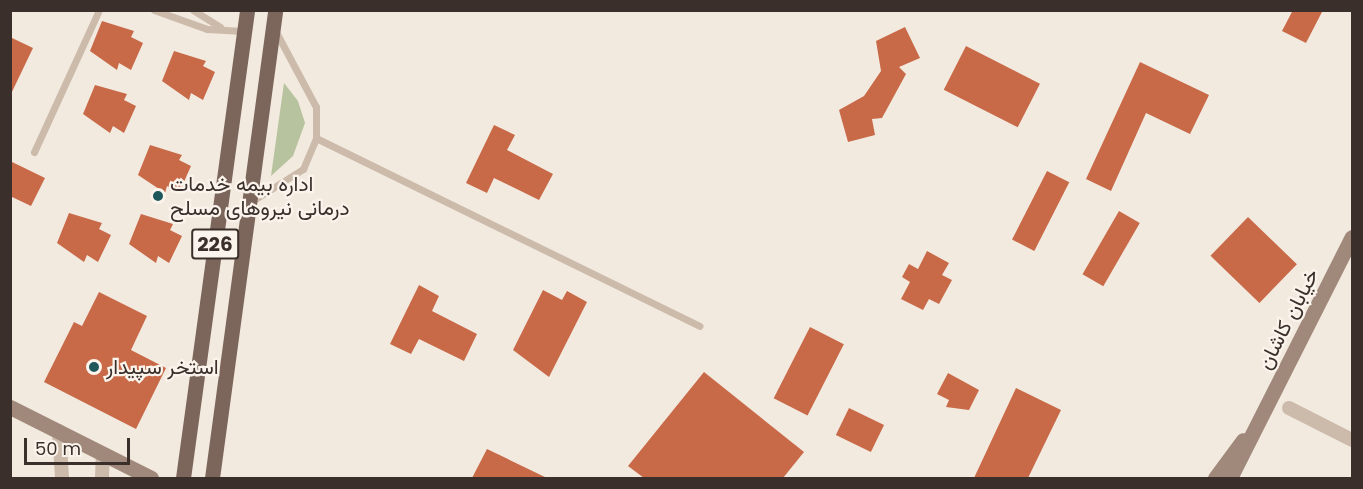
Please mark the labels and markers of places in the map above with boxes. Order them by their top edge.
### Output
place label: اداره بیمه خدمات درمانی نیروهای مسلح [170,171,350,221]
marker: اداره بیمه خدمات درمانی نیروهای مسلح [151,189,165,203]
place label: استخر سپیدار [106,354,219,380]
marker: استخر سپیدار [87,360,101,374]

